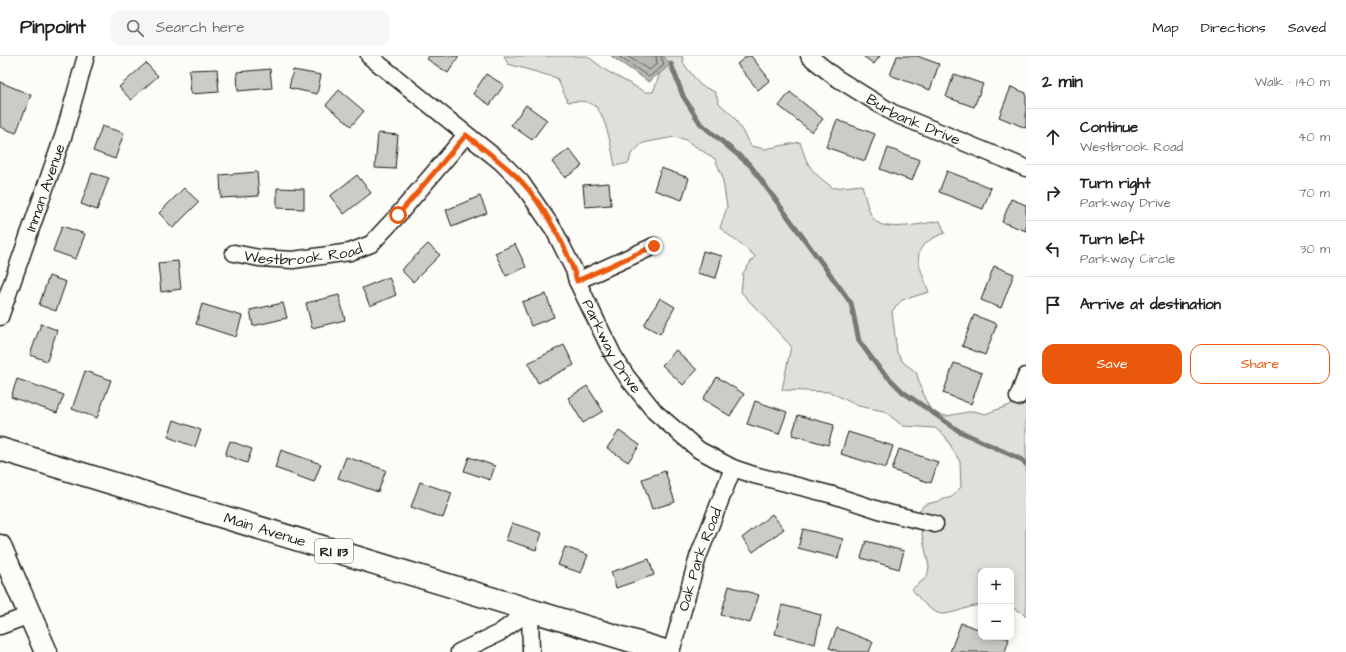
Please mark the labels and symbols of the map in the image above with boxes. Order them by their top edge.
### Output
street label: Burbank Drive [862,89,963,151]
street label: Inman Avenue [21,141,71,234]
route start [389,206,407,224]
route end [645,237,663,255]
street label: Westbrook Road [242,238,366,271]
street label: Parkway Drive [577,296,646,398]
street label: Oak Park Road [673,504,727,614]
street label: Main Avenue [221,508,308,552]
road number: RI 113 [315,539,353,563]

